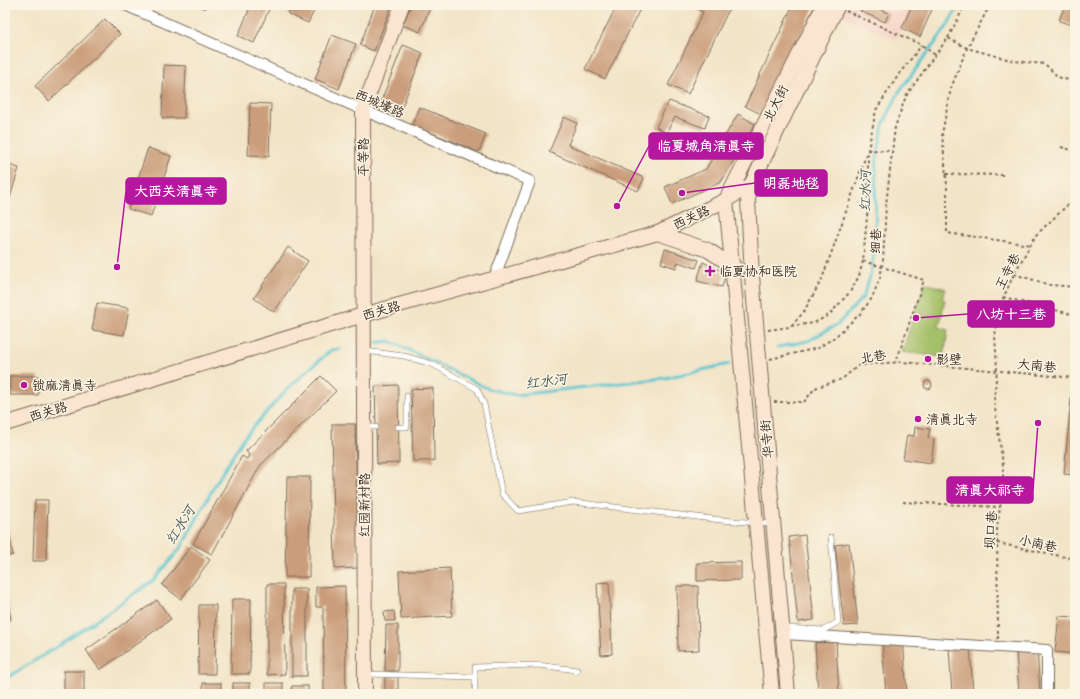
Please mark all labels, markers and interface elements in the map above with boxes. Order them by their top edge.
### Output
street label: 北大街 [758,82,791,124]
street label: 西城壕路 [353,85,407,121]
callout: 临夏城角清真寺 [649,133,763,159]
text: 临夏城角清真寺 [657,136,755,155]
street label: 平等路 [354,137,371,177]
water label: 红水河 [855,168,874,212]
callout: 明磊地毯 [755,170,827,196]
text: 明磊地毯 [763,173,819,192]
callout: 大西关清真寺 [126,178,226,204]
text: 大西关清真寺 [134,181,218,200]
street label: 西关路 [670,201,712,232]
street label: 细巷 [866,228,883,254]
street label: 王寺巷 [990,250,1023,292]
place label: 临夏协和医院 [719,262,797,279]
marker: 临夏协和医院 [704,265,716,277]
street label: 西关路 [360,296,402,323]
callout: 八坊十三巷 [968,301,1054,327]
text: 八坊十三巷 [976,304,1047,323]
street label: 北巷 [859,345,887,366]
place label: 影壁 [936,350,962,367]
marker: 影壁 [923,354,933,364]
street label: 大南巷 [1017,354,1057,375]
water label: 红水河 [524,368,570,392]
place label: 锁麻清真寺 [32,376,97,393]
marker: 锁麻清真寺 [19,380,29,390]
street label: 西关路 [27,397,69,424]
place label: 清真北寺 [926,410,978,427]
marker: 清真北寺 [913,414,923,424]
street label: 华寺街 [755,419,776,459]
street label: 红园新村路 [355,472,372,538]
callout: 清真大祁寺 [947,477,1033,503]
text: 清真大祁寺 [955,480,1025,499]
water label: 红水河 [160,500,200,548]
street label: 坝口巷 [980,510,999,550]
street label: 小南巷 [1017,530,1059,555]

